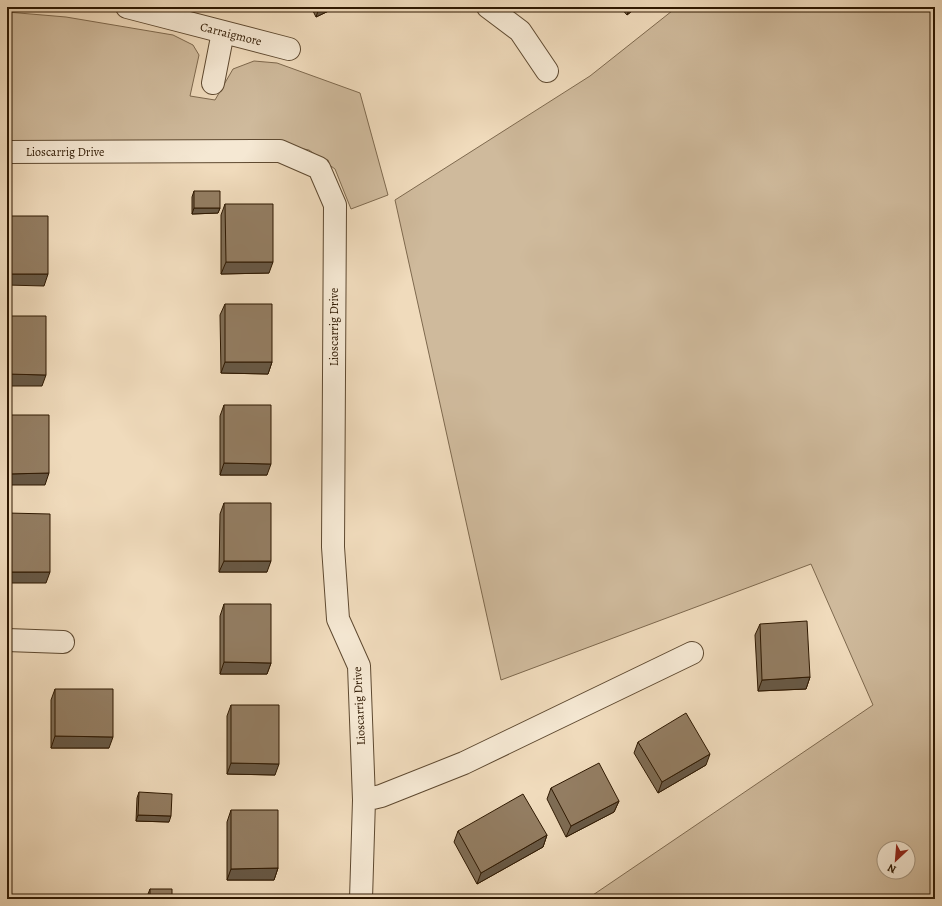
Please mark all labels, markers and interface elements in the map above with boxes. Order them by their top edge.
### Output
street label: Carraigmore [199,19,263,49]
street label: Lioscarrig Drive [26,144,104,160]
street label: Lioscarrig Drive [326,288,342,366]
street label: Lioscarrig Drive [349,666,369,746]
north arrow [876,840,916,880]
text: N [885,860,899,877]

